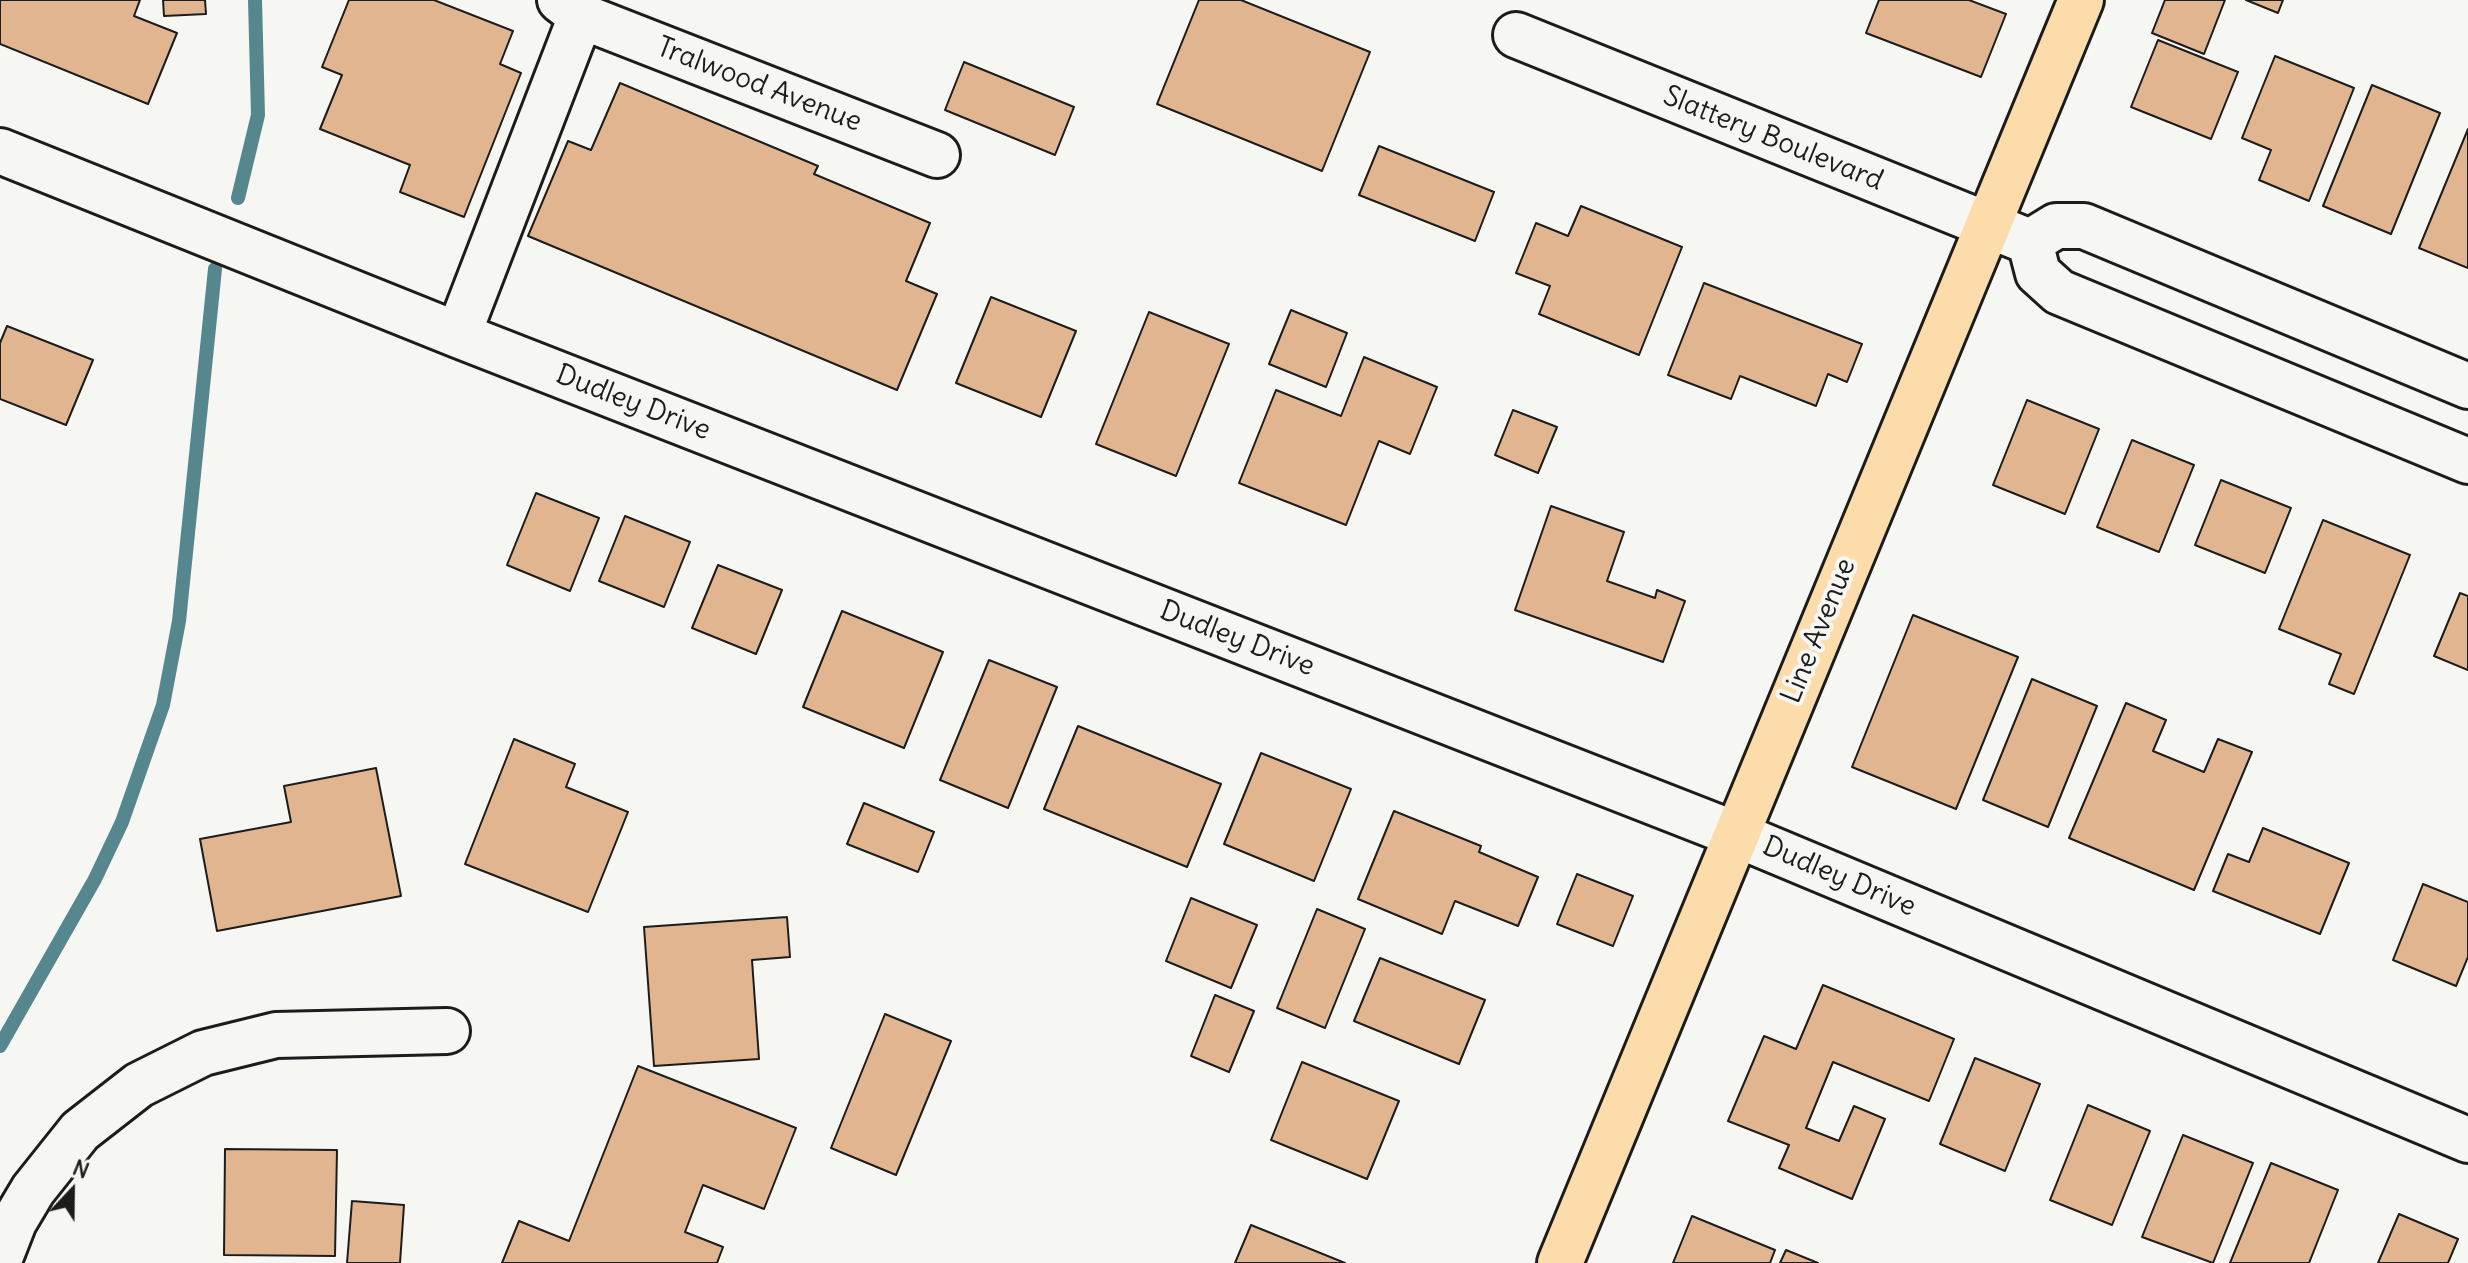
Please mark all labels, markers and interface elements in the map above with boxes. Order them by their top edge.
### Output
street label: Tralwood Avenue [652,31,866,139]
street label: Slattery Boulevard [1658,80,1888,198]
street label: Dudley Drive [551,358,715,448]
street label: Line Avenue [1775,554,1863,708]
street label: Dudley Drive [1155,594,1319,684]
street label: Dudley Drive [1758,830,1920,924]
north arrow [32,1151,112,1231]
text: N [69,1153,93,1185]

